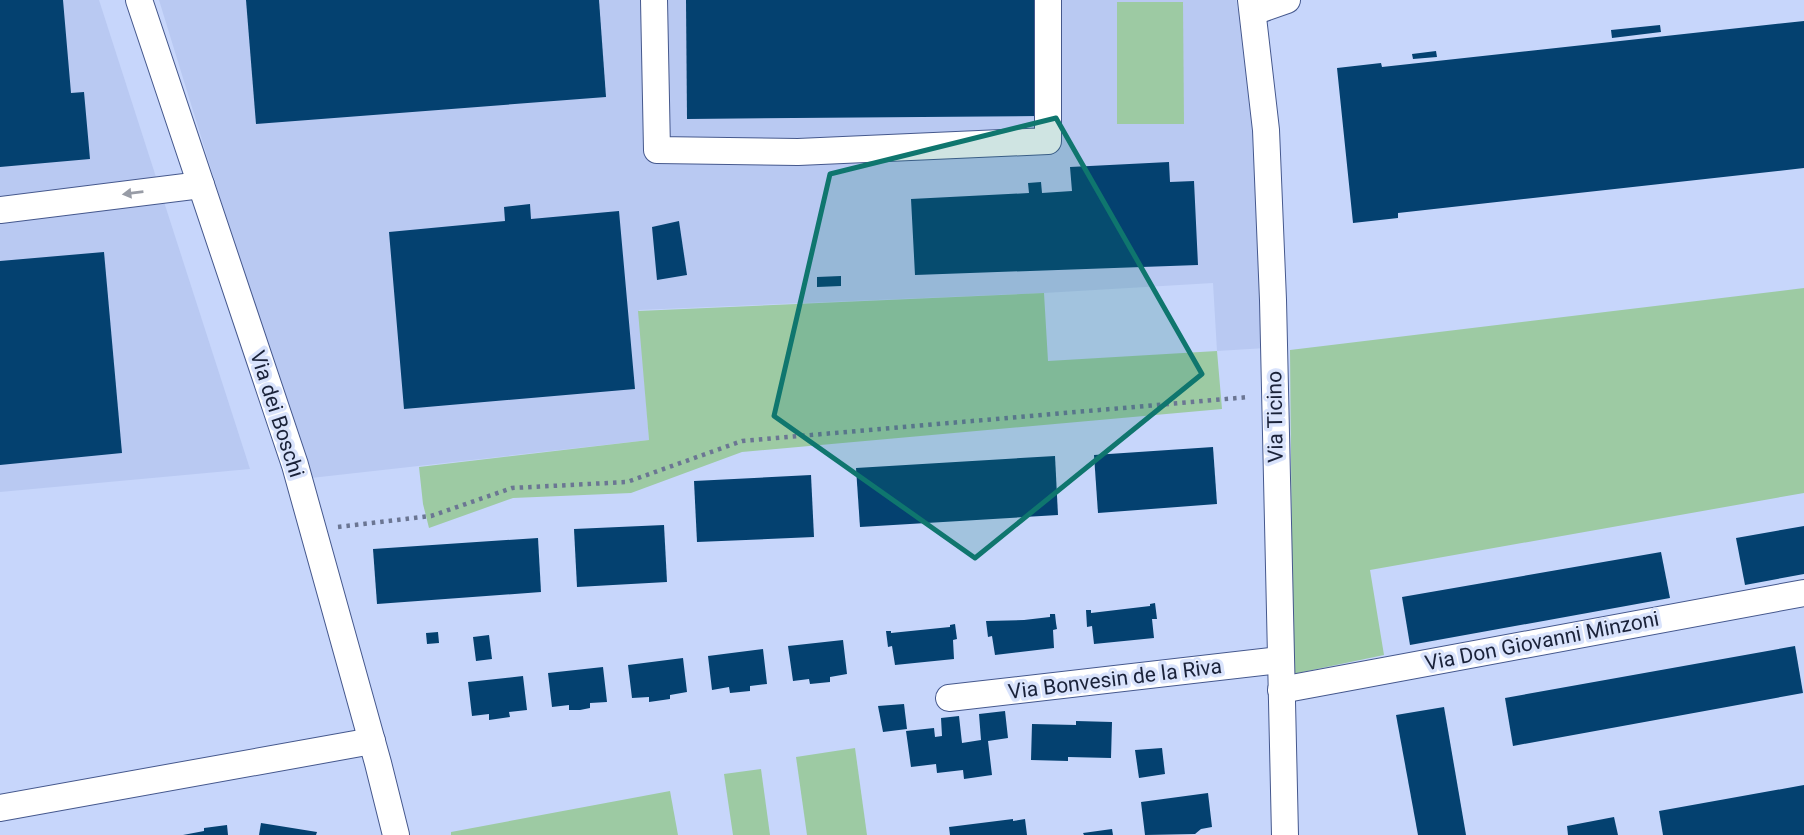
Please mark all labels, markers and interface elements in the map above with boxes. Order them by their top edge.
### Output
one-way arrow [122,188,144,199]
street label: Via dei Boschi [245,348,309,480]
street label: Via Ticino [1262,371,1288,463]
street label: Via Don Giovanni Minzoni [1423,607,1661,675]
street label: Via Bonvesin de la Riva [1007,654,1223,704]

